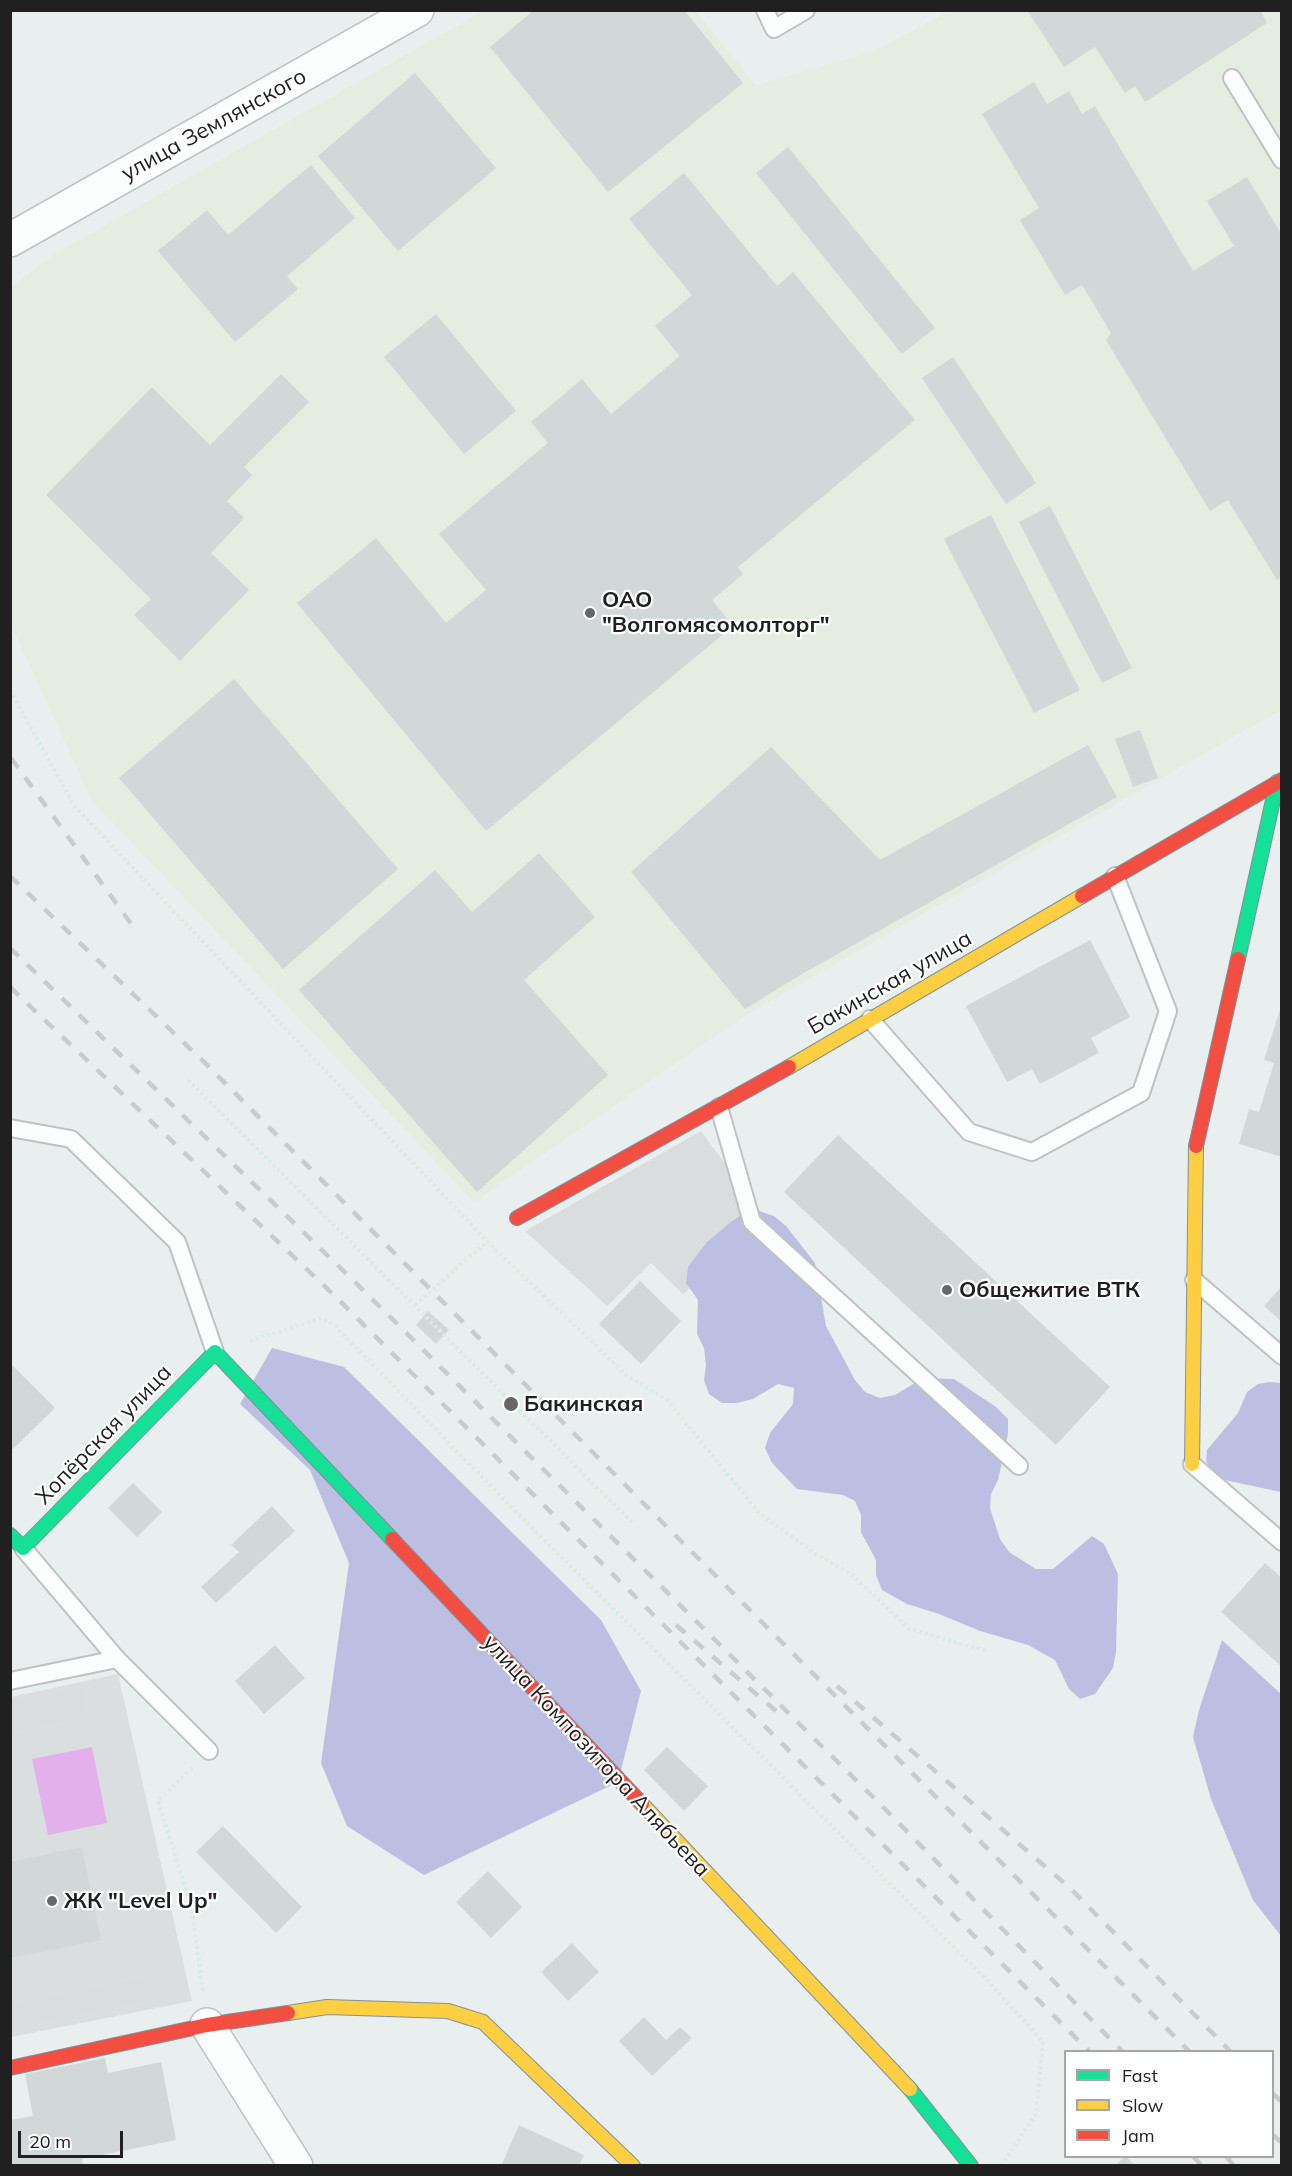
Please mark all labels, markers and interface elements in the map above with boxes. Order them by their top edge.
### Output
street label: улица Землянского [117,63,311,187]
place label: ОАО "Волгомясомолторг" [602,587,830,638]
marker: ОАО "Волгомясомолторг" [583,606,597,620]
street label: Бакинская улица [803,925,977,1041]
place label: Общежитие ВТК [959,1277,1140,1303]
marker: Общежитие ВТК [940,1283,954,1297]
street label: Хопёрская улица [31,1360,177,1510]
place label: Бакинская [524,1391,643,1417]
marker: Бакинская [502,1395,520,1413]
street label: улица Композитора Алябьева [477,1630,715,1882]
place label: ЖК "Level Up" [64,1888,217,1914]
marker: ЖК "Level Up" [45,1894,59,1908]
legend [1064,2050,1274,2158]
text: Fast [1122,2064,1158,2087]
text: Slow [1122,2094,1163,2117]
scale bar [21,2119,126,2157]
text: Jam [1122,2124,1155,2147]
text: 20 m [29,2130,71,2153]

